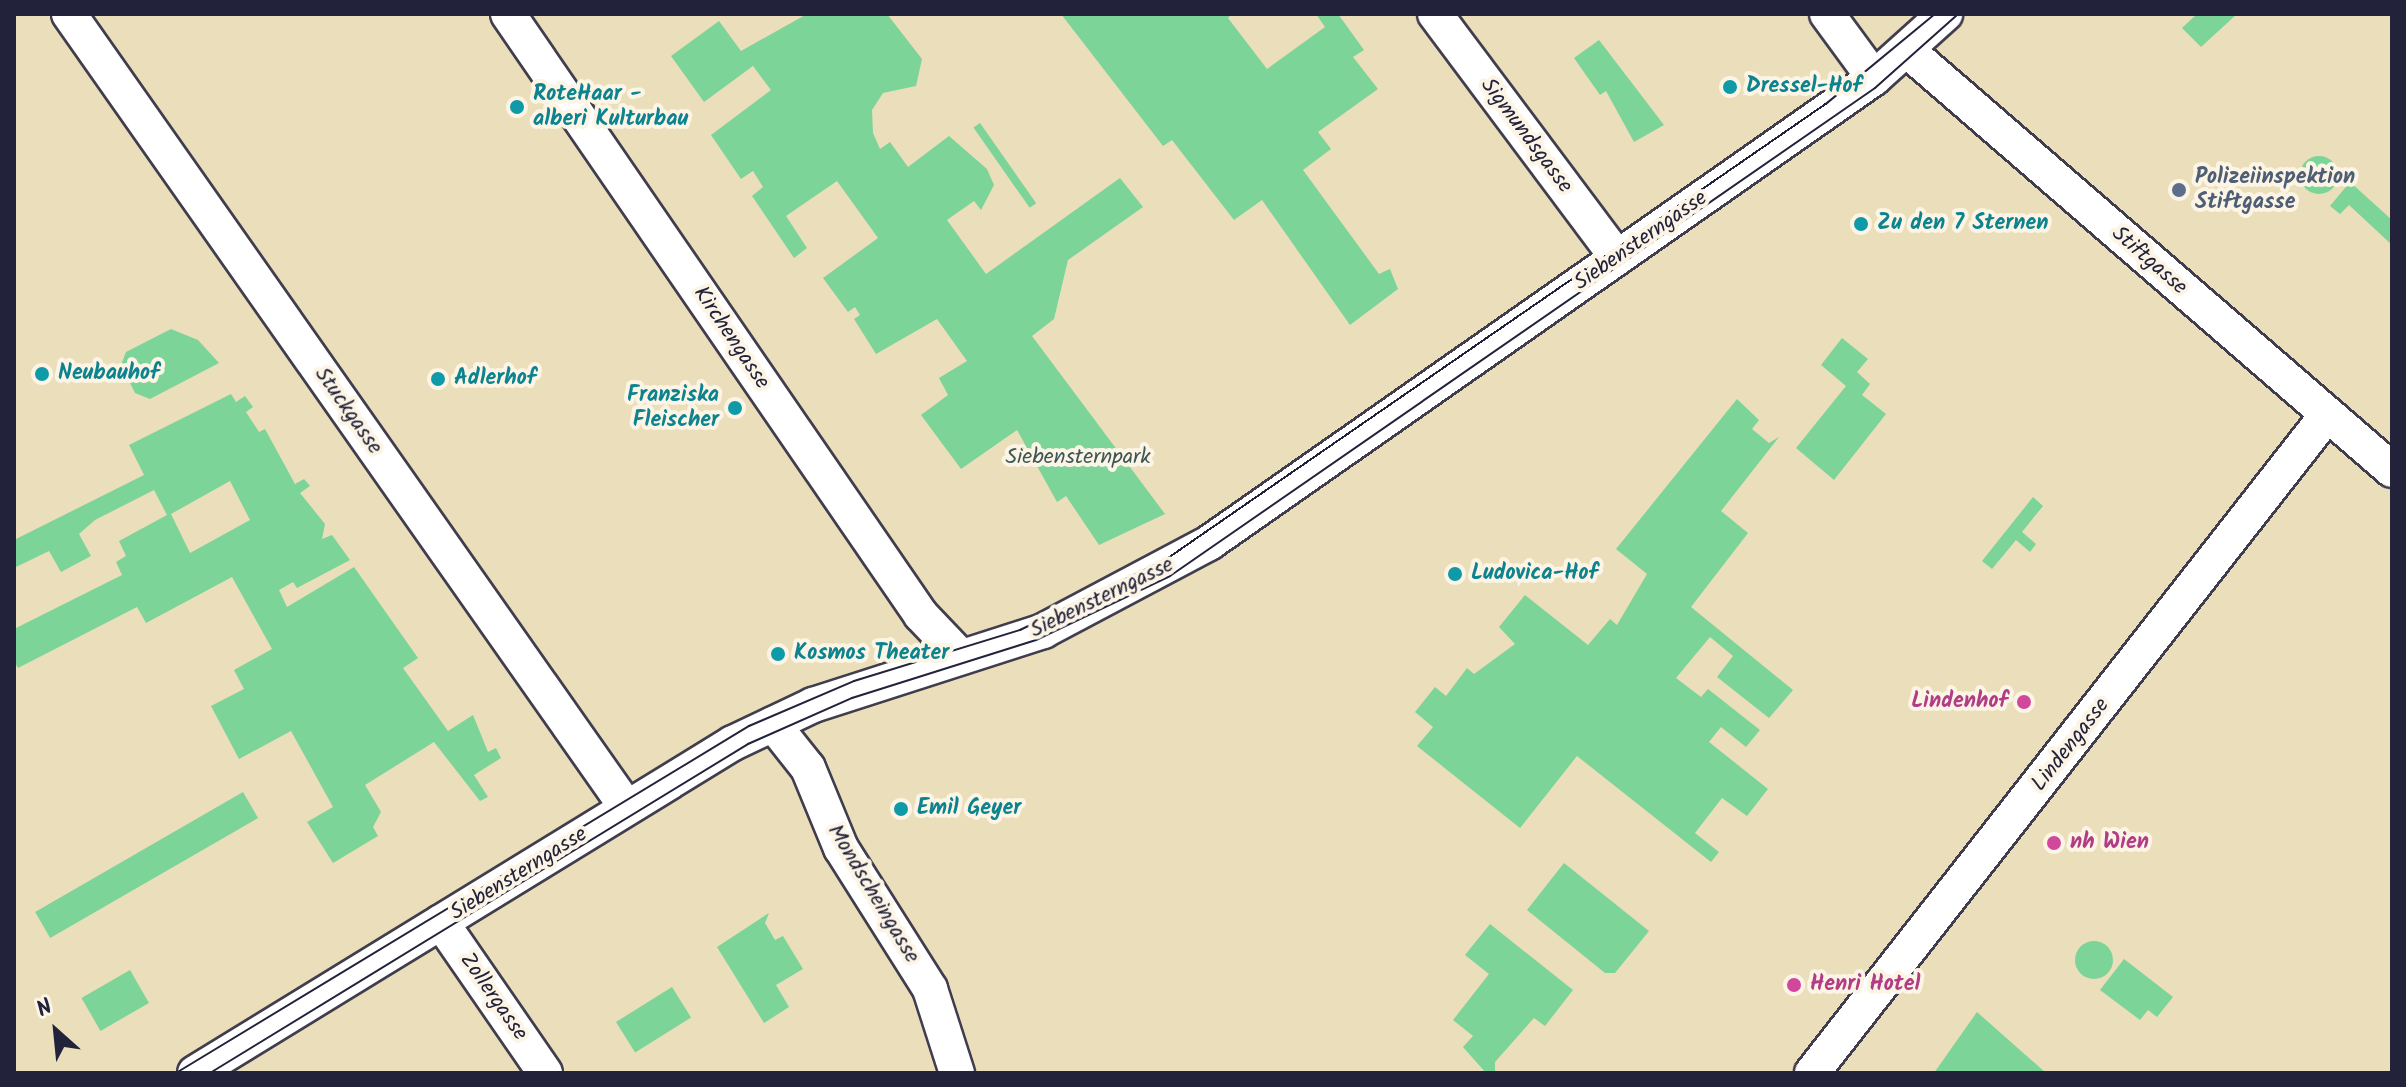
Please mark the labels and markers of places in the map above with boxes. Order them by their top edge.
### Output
place label: Dressel-Hof [1746,74,1862,100]
marker: Dressel-Hof [1721,78,1739,96]
place label: RoteHaar - alberi Kulturbau [533,81,688,132]
marker: RoteHaar - alberi Kulturbau [508,98,526,116]
place label: Polizeiinspektion Stiftgasse [2195,164,2355,216]
marker: Polizeiinspektion Stiftgasse [2170,181,2188,199]
place label: Zu den 7 Sternen [1877,211,2048,237]
marker: Zu den 7 Sternen [1852,215,1870,233]
place label: Neubauhof [58,361,160,387]
marker: Neubauhof [33,365,51,383]
place label: Adlerhof [454,366,536,392]
marker: Adlerhof [429,370,447,388]
place label: Franziska Fleischer [627,382,719,434]
marker: Franziska Fleischer [726,399,744,417]
place label: Ludovica-Hof [1471,561,1598,587]
marker: Ludovica-Hof [1446,565,1464,583]
place label: Kosmos Theater [794,641,949,667]
marker: Kosmos Theater [769,645,787,663]
place label: Lindenhof [1911,689,2008,715]
marker: Lindenhof [2015,693,2033,711]
place label: Emil Geyer [917,796,1021,822]
marker: Emil Geyer [892,800,910,818]
place label: nh Wien [2070,830,2149,856]
marker: nh Wien [2045,834,2063,852]
place label: Henri Hotel [1810,972,1920,998]
marker: Henri Hotel [1785,976,1803,994]

